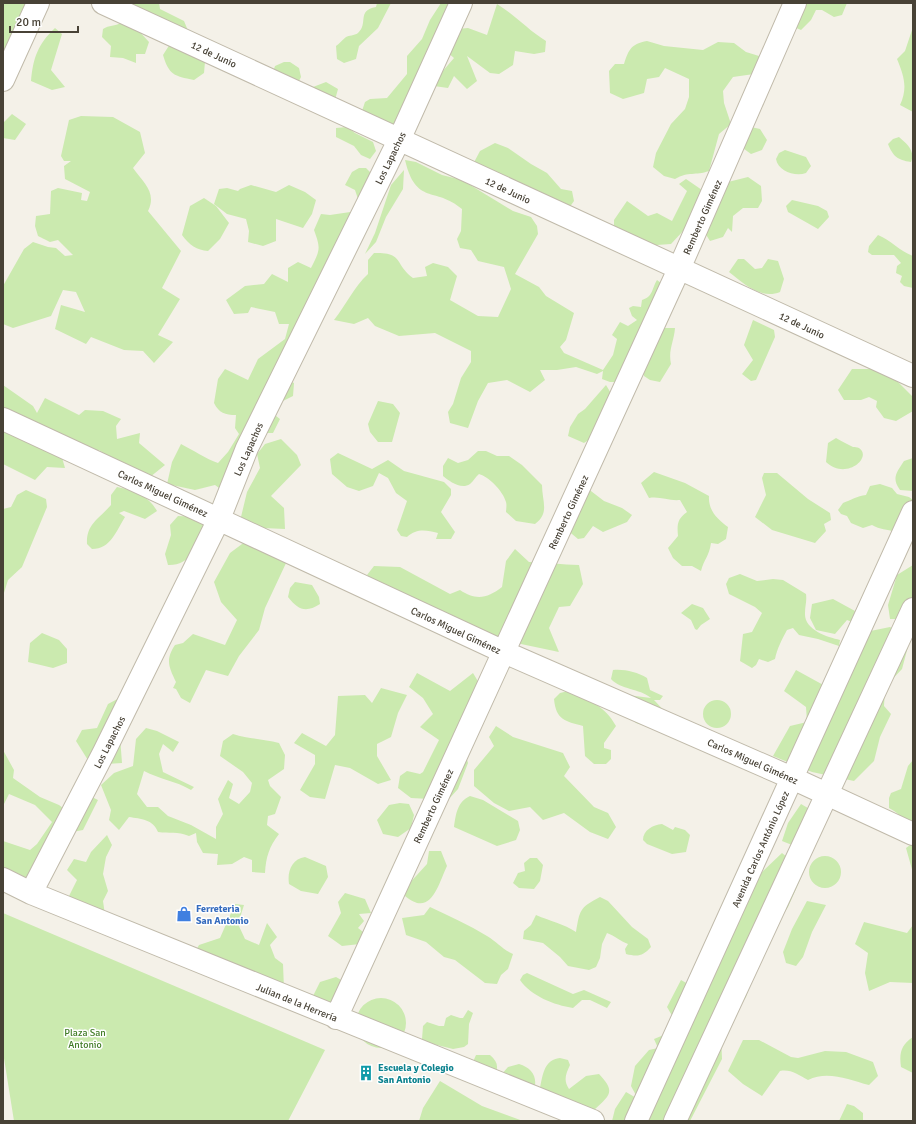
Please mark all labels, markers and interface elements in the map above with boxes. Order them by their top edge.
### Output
scale bar [10,8,78,34]
text: 20 m [16,15,41,30]
street label: 12 de Junio [189,39,238,71]
street label: Los Lapachos [373,130,409,187]
street label: 12 de Junio [483,175,532,207]
street label: Remberto Giménez [681,178,725,257]
street label: 12 de Junio [777,310,826,342]
street label: Los Lapachos [232,420,266,478]
street label: Carlos Miguel Giménez [116,468,210,520]
street label: Remberto Giménez [546,473,592,552]
street label: Carlos Miguel Giménez [409,605,503,657]
street label: Los Lapachos [92,714,128,771]
street label: Carlos Miguel Giménez [705,736,800,788]
street label: Remberto Giménez [411,767,457,846]
street label: Avenida Carlos António López [730,789,792,909]
place label: Ferreteria San Antonio [196,903,249,927]
shop icon: Ferreteria San Antonio [175,905,193,923]
street label: Julian de la Herrería [254,981,339,1025]
park label: Plaza San Antonio [64,1027,106,1051]
place label: Escuela y Colegio San Antonio [378,1062,454,1086]
building icon: Escuela y Colegio San Antonio [357,1064,375,1082]

